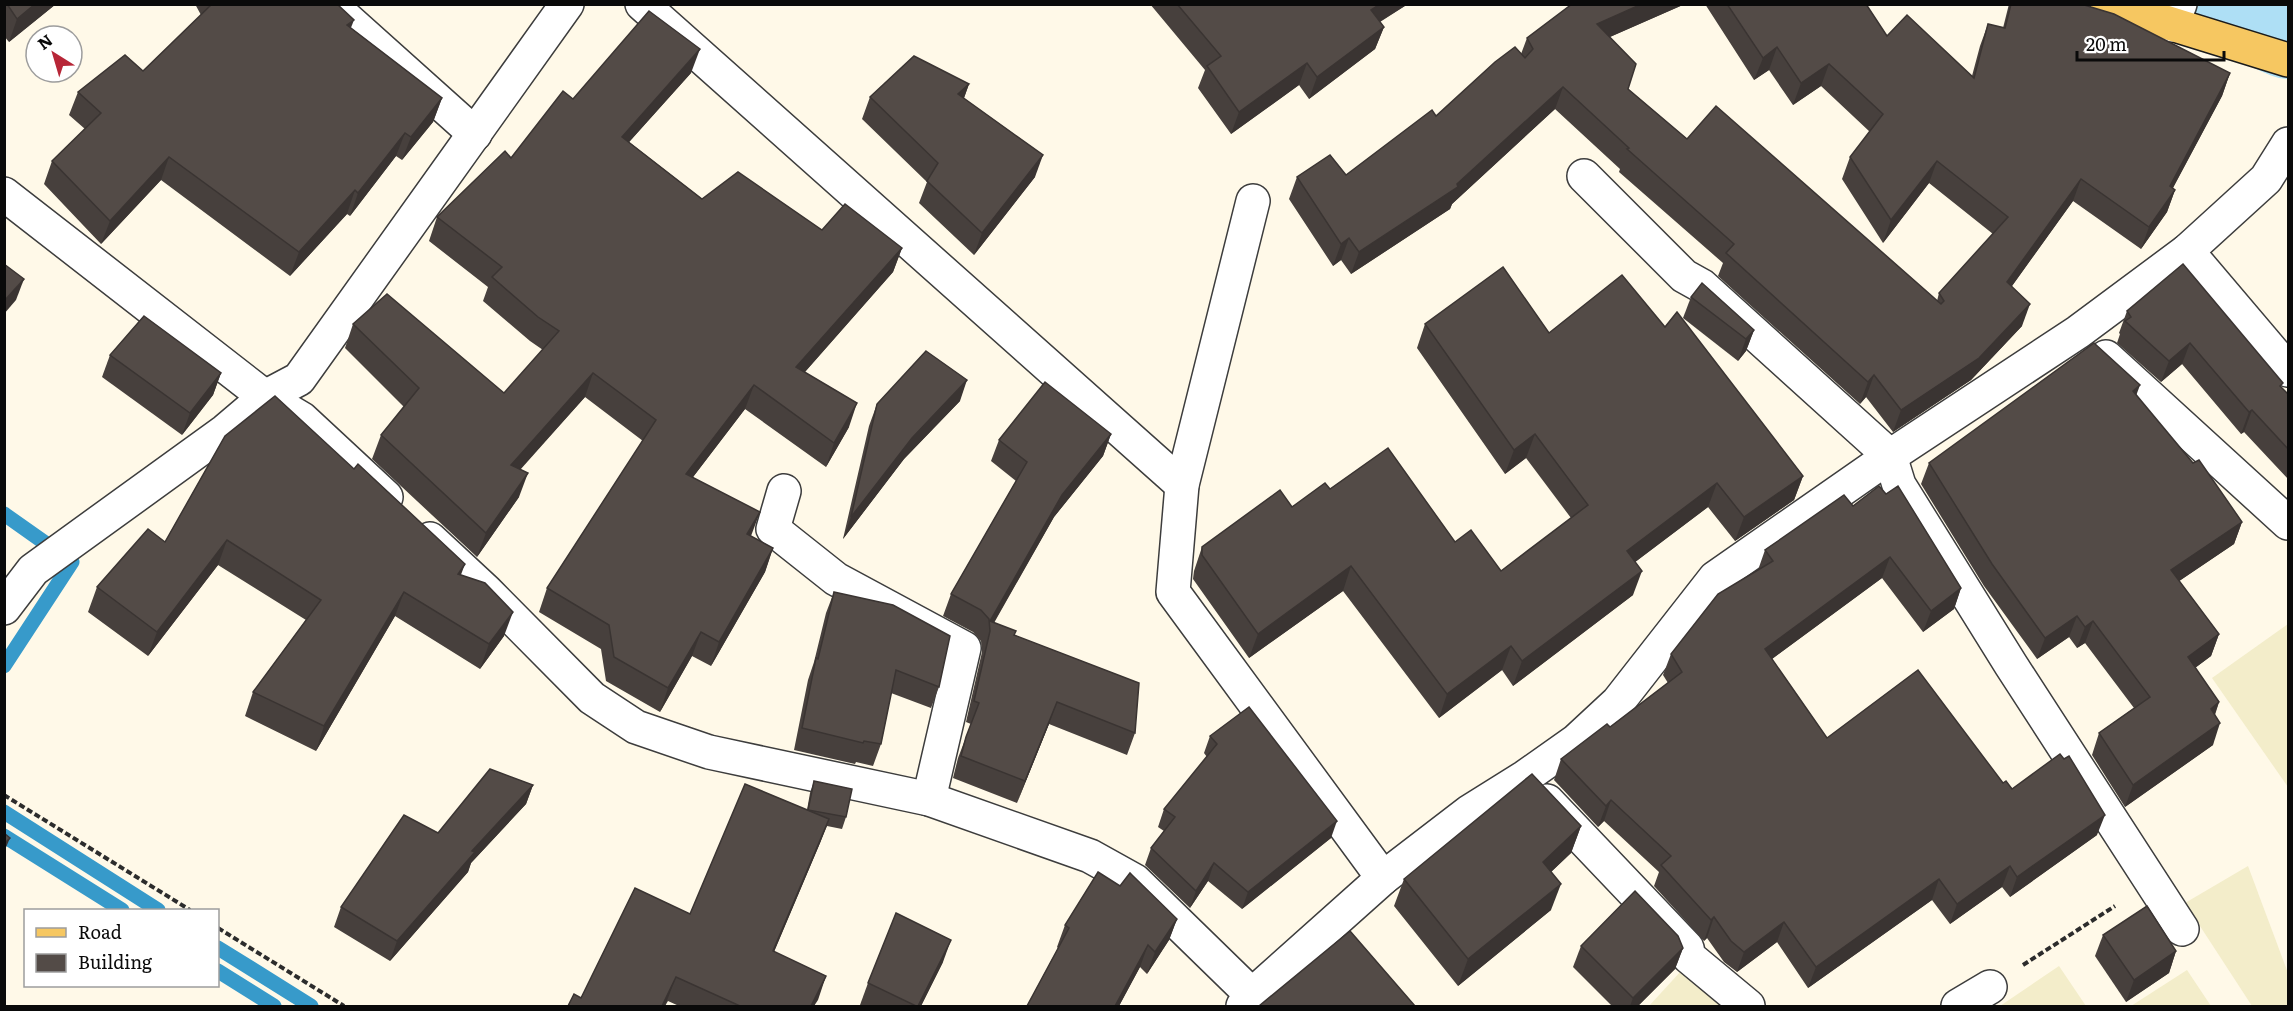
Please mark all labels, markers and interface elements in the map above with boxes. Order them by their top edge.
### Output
north arrow [24,24,84,84]
scale bar [2077,24,2224,62]
text: N [32,28,57,55]
text: 20 m [2086,30,2127,57]
legend [24,909,219,987]
text: Road [78,918,122,945]
text: Building [78,948,153,975]

